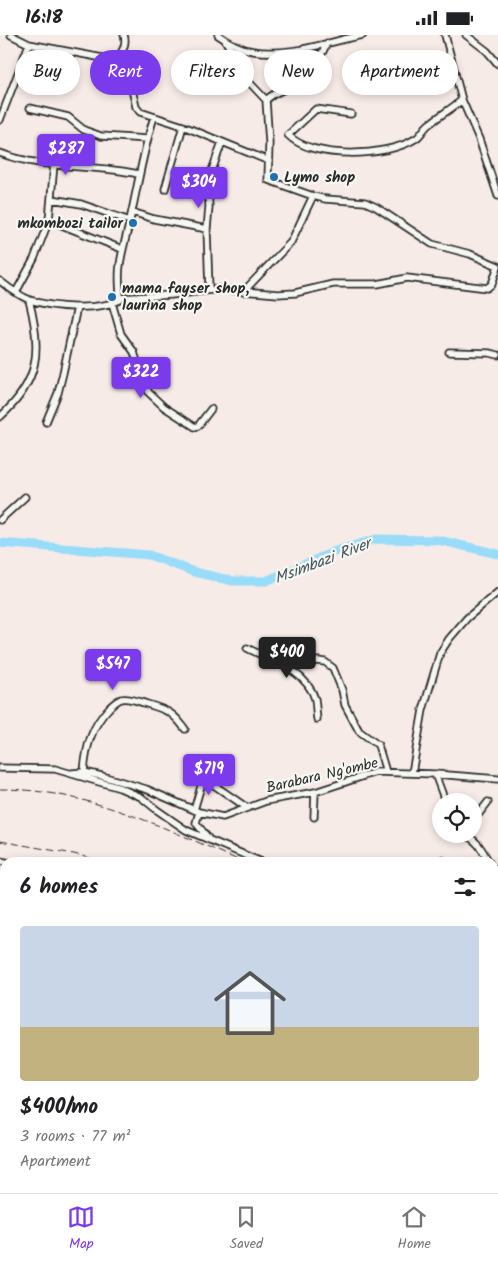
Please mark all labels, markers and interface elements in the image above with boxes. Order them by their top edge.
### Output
text: 16:18 [25,3,63,33]
chip: Buy [15,50,80,95]
chip: Rent [90,50,161,95]
chip: Filters [171,50,254,95]
chip: New [264,50,332,95]
chip: Apartment [342,50,458,95]
pin: $287 [36,133,96,176]
text: $287 [48,137,84,162]
place label: Lymo shop [284,166,355,190]
pin: $304 [169,167,229,209]
text: $304 [181,170,217,195]
marker: Lymo shop [268,171,280,183]
place label: mkombozi tailor [17,212,124,236]
marker: mkombozi tailor [127,217,139,229]
place label: mama fayser shop, laurina shop [122,277,250,318]
marker: mama fayser shop, laurina shop [106,291,118,303]
pin: $322 [111,357,171,399]
text: $322 [123,360,159,385]
water label: Msimbazi River [271,530,378,591]
pin: $400 [257,637,317,679]
text: $400 [270,640,304,665]
pin: $547 [83,649,143,691]
text: $547 [96,652,130,677]
street label: Barabara Ng'ombe [264,751,381,801]
pin: $719 [179,753,239,796]
text: $719 [194,757,224,782]
map controls [432,793,482,843]
button: locate [432,793,482,843]
text: 6 homes [20,871,98,904]
icon: filters [451,873,479,901]
icon: home [205,958,295,1048]
text: $400/mo [20,1091,98,1124]
text: 3 rooms · 77 m² [20,1124,130,1149]
text: Apartment [20,1149,91,1174]
tab: Map [67,1203,95,1255]
tab: Saved [230,1203,263,1255]
tab: Home [398,1203,431,1255]

